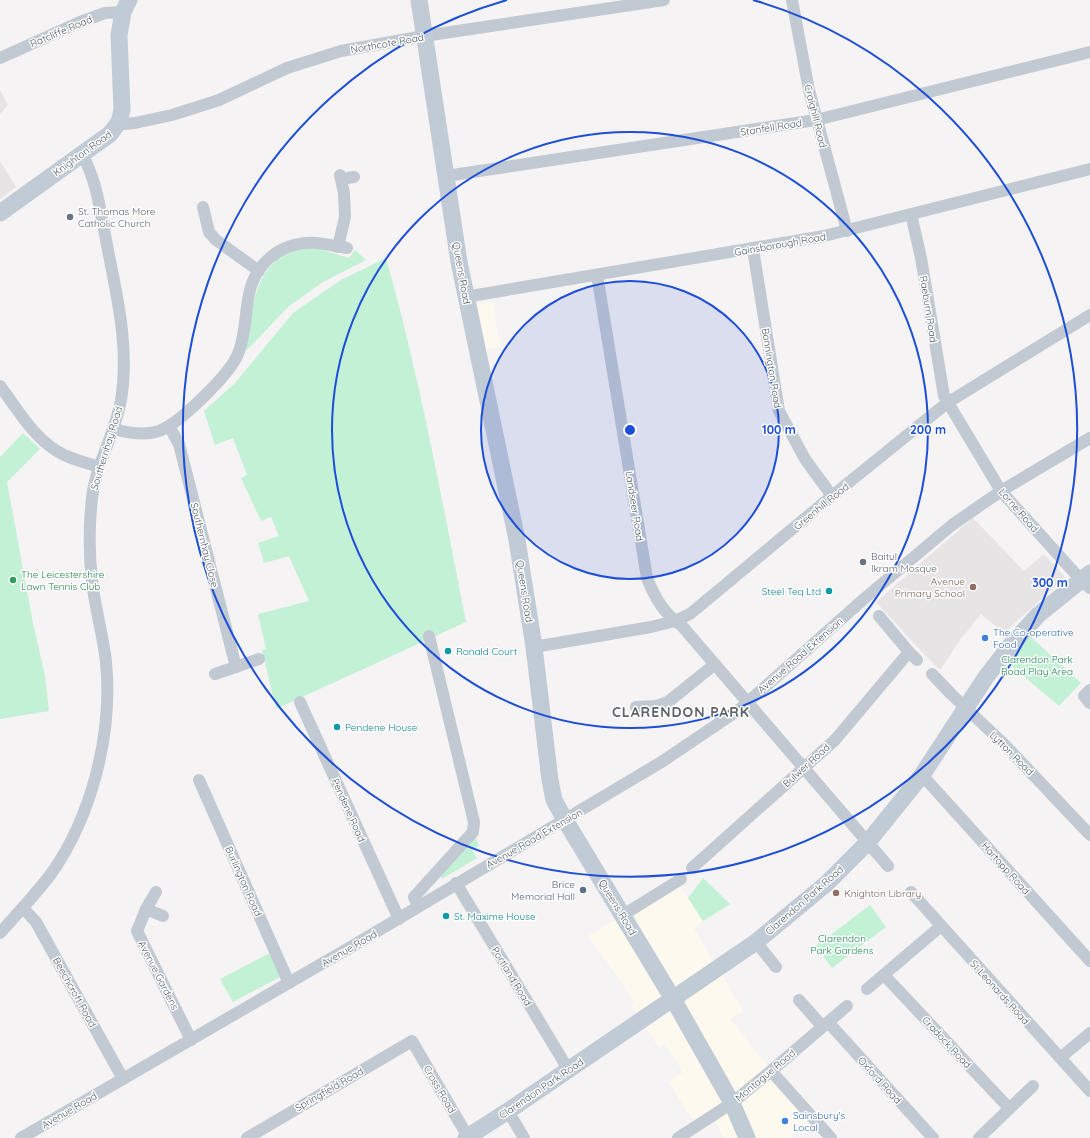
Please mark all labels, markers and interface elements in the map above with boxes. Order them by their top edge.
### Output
street label: Ratcliffe Road [28,13,94,50]
street label: Northcote Road [350,31,425,56]
street label: Craighill Road [801,83,830,149]
street label: Stanfell Road [740,116,803,139]
street label: Knighton Road [50,128,114,179]
place label: St. Thomas More Catholic Church [78,205,156,230]
marker: St. Thomas More Catholic Church [65,212,75,222]
street label: Gainsborough Road [733,230,827,259]
street label: Queens Road [450,241,473,305]
street label: Raeburn Road [917,275,940,343]
street label: Bonnington Road [759,327,784,409]
street label: Southernhay Road [88,405,125,491]
text: 100 m [762,422,796,437]
text: 200 m [910,422,946,437]
centre of rings [623,423,637,437]
street label: Landseer Road [623,470,646,542]
street label: Greenhill Road [791,480,852,533]
street label: Lorne Road [996,486,1041,535]
street label: Southernhay Close [188,501,221,589]
place label: Baitul Ikram Mosque [871,550,937,575]
marker: Baitul Ikram Mosque [858,557,868,567]
street label: Queens Road [513,559,536,623]
place label: The Leicestershire Lawn Tennis Club [21,568,105,593]
marker: The Leicestershire Lawn Tennis Club [8,575,18,585]
place label: Avenue Primary School [895,575,965,600]
text: 300 m [1032,575,1068,590]
marker: Avenue Primary School [968,582,978,592]
place label: Steel Teq Ltd [762,585,821,598]
marker: Steel Teq Ltd [824,586,834,596]
street label: Avenue Road Extension [755,615,846,696]
place label: The Co-operative Food [993,626,1074,651]
marker: The Co-operative Food [980,633,990,643]
place label: Ronald Court [456,645,518,658]
marker: Ronald Court [443,646,453,656]
park label: Clarendon Park Road Play Area [1001,653,1073,678]
district label: CLARENDON PARK [612,703,750,721]
place label: Pendene House [345,721,418,734]
marker: Pendene House [332,722,342,732]
street label: Lytton Road [987,729,1036,778]
street label: Bulwer Road [780,741,833,790]
street label: Pendene Road [329,777,368,844]
street label: Avenue Road Extension [484,806,585,871]
street label: Hartopp Road [979,839,1033,897]
street label: Burlington Road [222,844,265,918]
street label: Clarendon Park Road [763,863,846,938]
street label: Queens Road [596,877,639,937]
place label: Brice Memorial Hall [511,878,575,903]
marker: Brice Memorial Hall [578,885,588,895]
place label: Knighton Library [844,887,921,900]
marker: Knighton Library [831,888,841,898]
place label: St. Maxime House [454,910,536,923]
marker: St. Maxime House [441,911,451,921]
street label: Avenue Road [319,927,379,969]
park label: Clarendon Park Gardens [811,932,874,957]
street label: Avenue Gardens [136,938,182,1012]
street label: Portland Road [489,944,534,1008]
street label: Beechcroft Road [50,955,99,1030]
street label: St Leonards Road [967,957,1032,1027]
street label: Cradock Road [919,1014,974,1071]
street label: Montague Road [733,1046,798,1104]
street label: Oxford Road [855,1054,904,1107]
street label: Clarendon Park Road [496,1055,586,1122]
street label: Cross Road [421,1063,458,1116]
street label: Springfield Road [293,1065,366,1114]
street label: Avenue Road [39,1089,99,1131]
place label: Sainsbury's Local [793,1109,845,1134]
marker: Sainsbury's Local [780,1116,790,1126]

